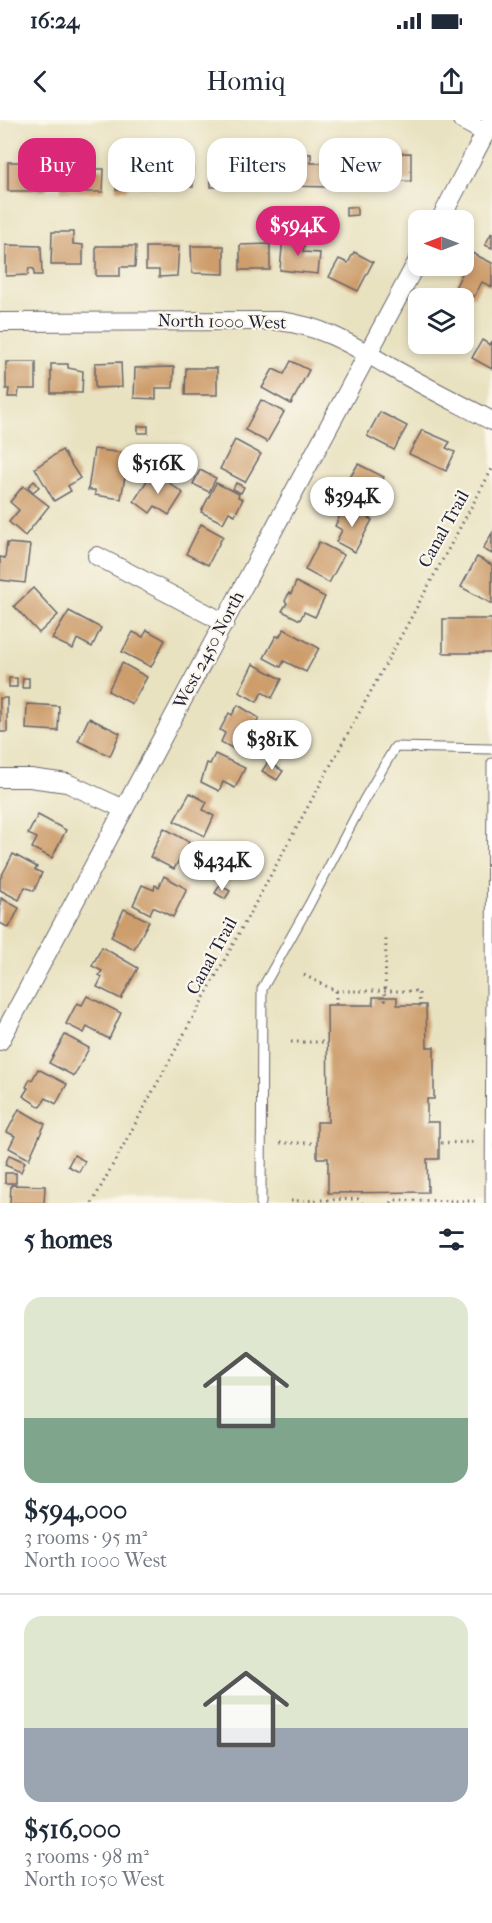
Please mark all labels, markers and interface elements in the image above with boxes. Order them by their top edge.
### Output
text: 16:24 [30,8,79,34]
icon: back [24,65,57,98]
text: Homiq [207,65,285,97]
icon: share [435,65,468,98]
chip: Buy [18,138,96,192]
chip: Rent [108,138,195,192]
chip: Filters [207,138,307,192]
chip: New [319,138,402,192]
pin: $594K [256,206,340,257]
north arrow [408,210,474,276]
map controls [408,210,474,354]
text: $594K [270,214,326,237]
button: layers [408,288,474,354]
street label: North 1000 West [157,310,287,334]
pin: $516K [116,444,200,495]
text: $516K [132,452,184,475]
pin: $394K [310,477,394,528]
text: $394K [324,485,380,508]
street label: Canal Trail [414,487,474,571]
street label: West 2450 North [169,588,249,713]
pin: $381K [230,720,314,771]
text: $381K [247,728,297,751]
pin: $434K [180,841,264,892]
text: $434K [193,849,251,872]
street label: Canal Trail [182,914,242,998]
icon: filters [435,1223,468,1256]
text: 5 homes [24,1224,112,1255]
icon: home [192,1336,300,1444]
text: $594,000 [24,1495,127,1526]
text: 3 rooms · 95 m² [24,1526,147,1549]
text: North 1000 West [24,1549,167,1572]
icon: home [192,1655,300,1763]
text: $516,000 [24,1814,121,1845]
text: 3 rooms · 98 m² [24,1845,149,1868]
text: North 1050 West [24,1868,165,1891]

